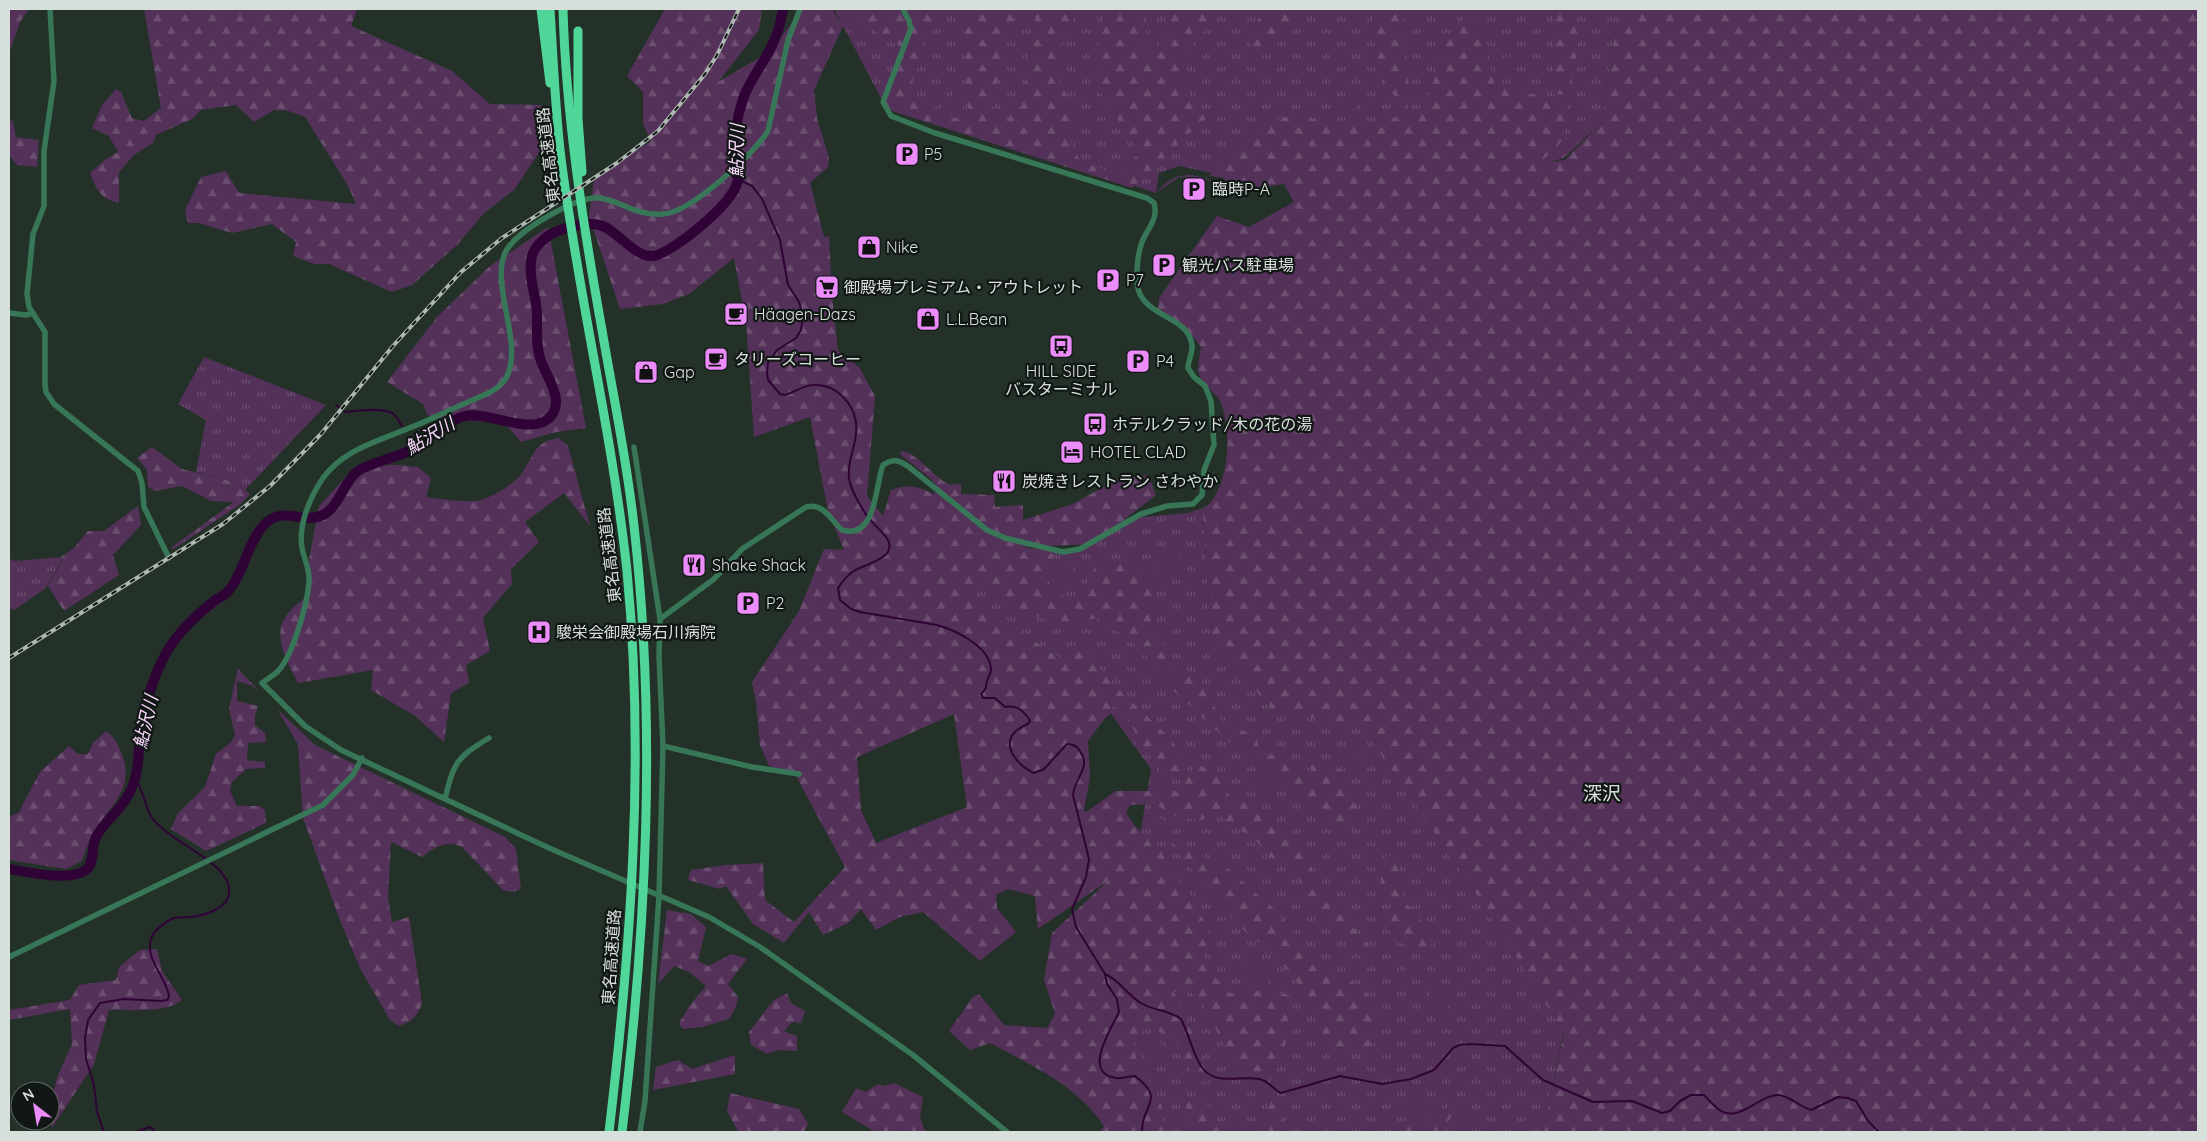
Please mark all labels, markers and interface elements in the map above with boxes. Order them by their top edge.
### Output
street label: 東名高速道路 [532,106,564,204]
water label: 鮎沢川 [725,122,749,178]
parking icon: P5 [894,141,920,167]
place label: P5 [924,144,942,164]
parking icon: 臨時P-A [1181,176,1207,202]
place label: 臨時P-A [1212,179,1270,199]
shop icon: Nike [856,234,882,260]
place label: Nike [886,237,918,257]
parking icon: 観光バス駐車場 [1151,252,1177,278]
place label: 観光バス駐車場 [1182,255,1294,275]
parking icon: P7 [1095,267,1121,293]
place label: P7 [1126,270,1144,290]
supermarket icon: 御殿場プレミアム・アウトレット [814,274,840,300]
place label: 御殿場プレミアム・アウトレット [844,277,1083,297]
cafe icon: Häagen-Dazs [723,301,749,327]
place label: Häagen-Dazs [754,304,856,324]
shop icon: L.L.Bean [915,306,941,332]
place label: L.L.Bean [946,309,1007,329]
bus stop icon: HILL SIDE バスターミナル [1048,333,1074,359]
cafe icon: タリーズコーヒー [703,346,729,372]
parking icon: P4 [1125,348,1151,374]
place label: タリーズコーヒー [734,349,861,369]
place label: P4 [1156,351,1174,371]
shop icon: Gap [633,359,659,385]
place label: HILL SIDE バスターミナル [1005,361,1117,399]
place label: Gap [664,362,695,382]
water label: 鮎沢川 [401,411,461,459]
bus stop icon: ホテルクラッド/木の花の湯 [1082,411,1108,437]
place label: ホテルクラッド/木の花の湯 [1112,414,1312,434]
hotel icon: HOTEL CLAD [1059,439,1085,465]
place label: HOTEL CLAD [1090,442,1186,462]
restaurant icon: 炭焼きレストラン さわやか [991,468,1017,494]
place label: 炭焼きレストラン さわやか [1022,471,1218,491]
street label: 東名高速道路 [593,506,625,604]
restaurant icon: Shake Shack [681,552,707,578]
place label: Shake Shack [712,555,806,575]
parking icon: P2 [735,590,761,616]
place label: P2 [766,593,785,613]
hospital icon: 駿栄会御殿場石川病院 [526,619,552,645]
place label: 駿栄会御殿場石川病院 [556,622,716,642]
water label: 鮎沢川 [128,691,163,751]
district label: 深沢 [1583,781,1621,805]
street label: 東名高速道路 [598,908,624,1006]
north arrow [10,1081,60,1131]
text: N [19,1084,37,1105]

